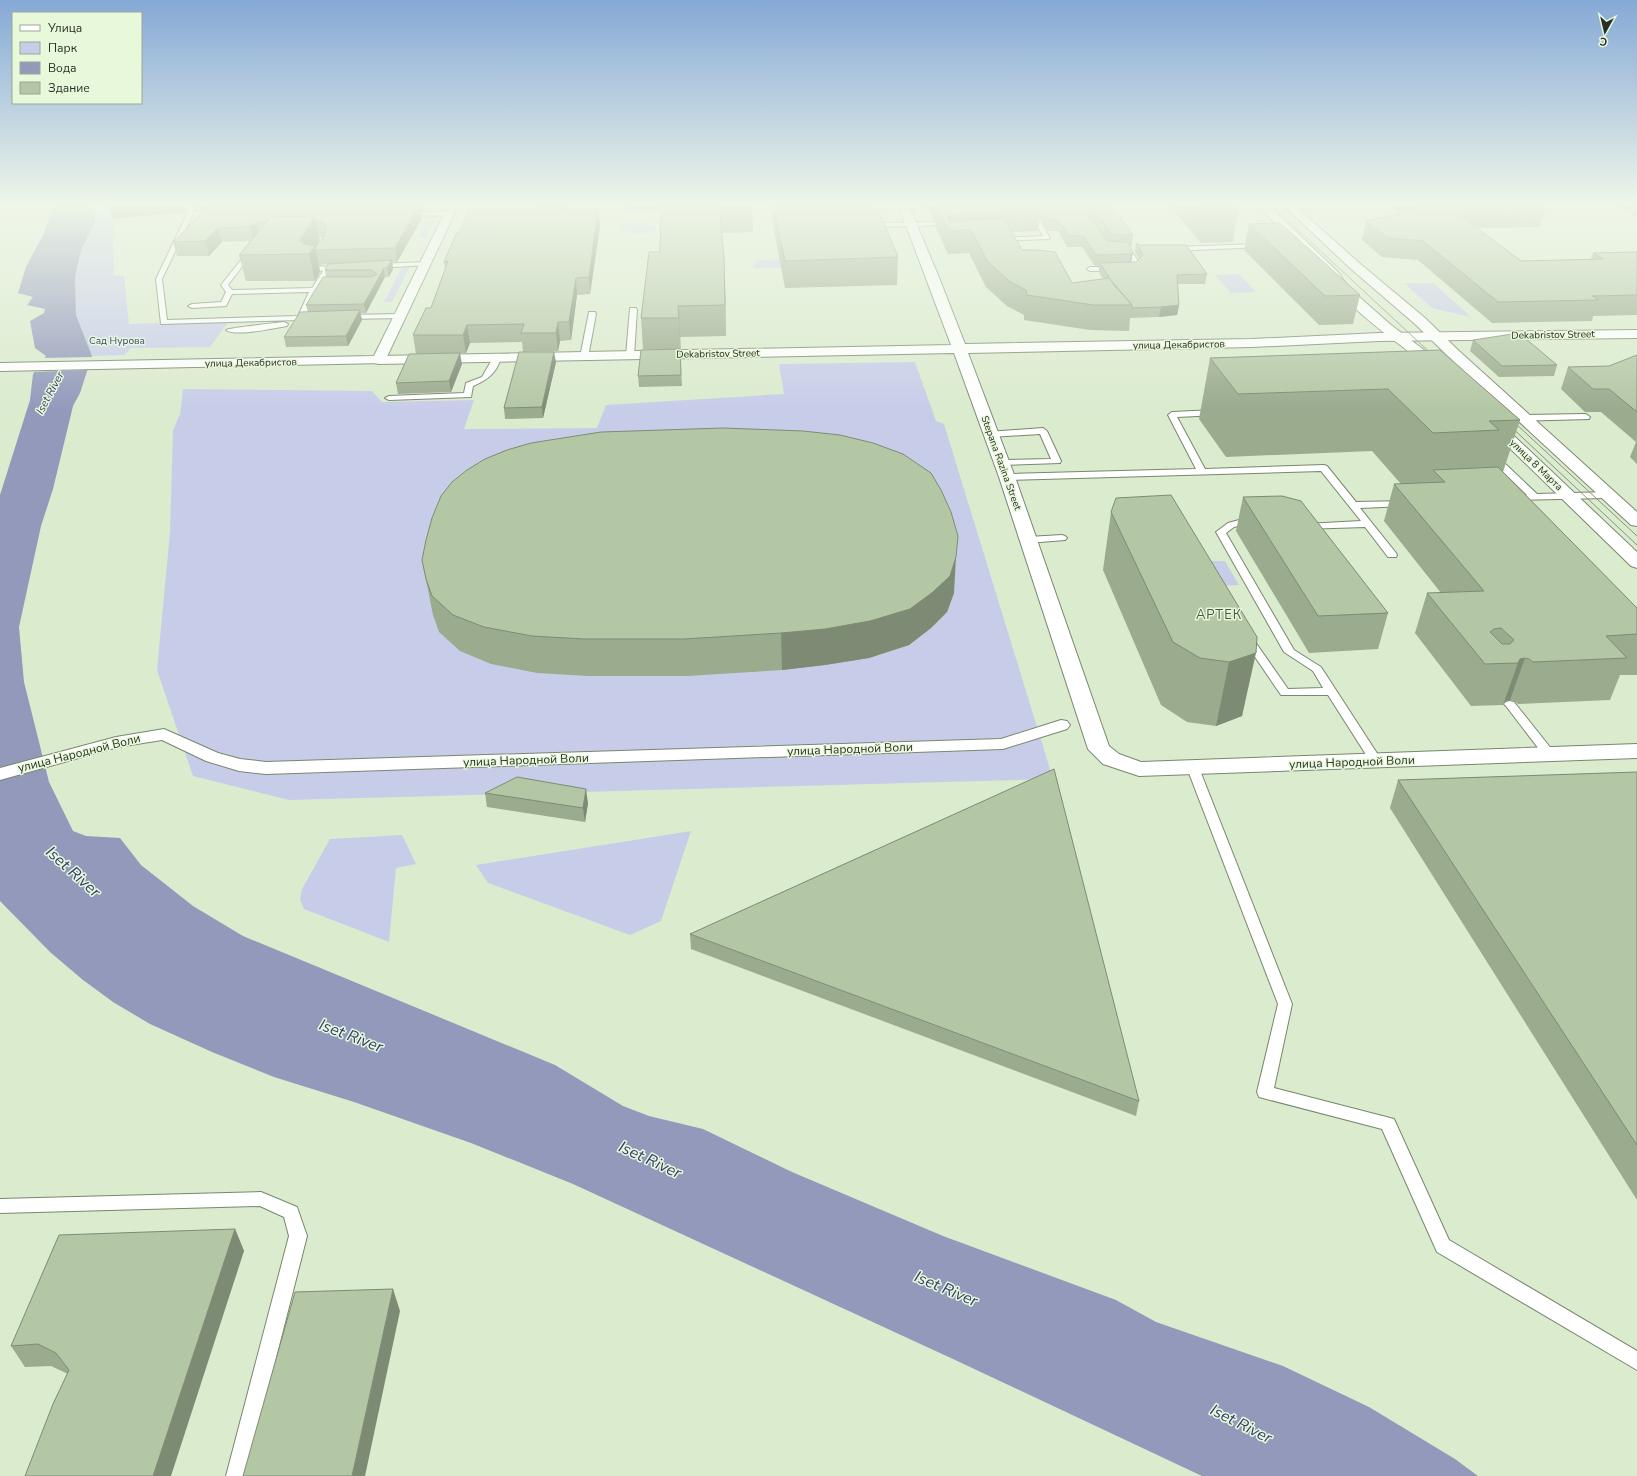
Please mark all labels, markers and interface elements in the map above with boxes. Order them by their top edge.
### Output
legend [12,12,142,104]
north arrow [1585,12,1625,52]
text: Улица [47,20,82,36]
text: С [1598,33,1608,49]
text: Парк [48,40,78,56]
text: Вода [48,60,76,76]
text: Здание [48,80,90,96]
street label: Dekabristov Street [1511,327,1595,343]
park label: Сад Нурова [89,334,145,348]
street label: улица Декабристов [1133,337,1226,353]
street label: Dekabristov Street [676,346,760,362]
street label: улица Декабристов [205,355,298,371]
water label: Iset River [33,368,68,417]
street label: Stepana Razina Street [977,414,1025,513]
street label: улица 8 Марта [1506,436,1566,494]
district label: АРТЕК [1196,606,1242,624]
street label: улица Народной Воли [16,730,142,776]
street label: улица Народной Воли [787,739,913,759]
street label: улица Народной Воли [463,750,589,770]
street label: улица Народной Воли [1289,752,1415,772]
water label: Iset River [41,841,106,903]
water label: Iset River [316,1014,387,1059]
water label: Iset River [615,1136,686,1185]
water label: Iset River [911,1266,982,1313]
water label: Iset River [1206,1399,1277,1450]

